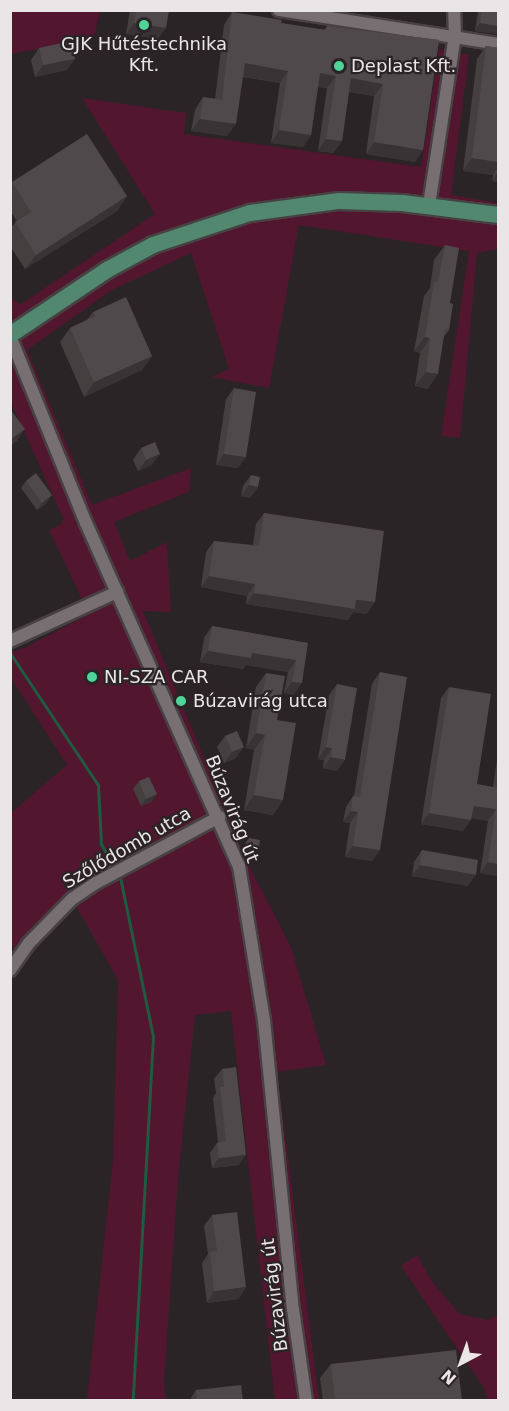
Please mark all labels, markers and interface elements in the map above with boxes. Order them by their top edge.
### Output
marker: GJK Hűtéstechnika Kft. [137,18,151,32]
place label: GJK Hűtéstechnika Kft. [61,34,227,76]
place label: Deplast Kft. [351,55,456,77]
marker: Deplast Kft. [332,59,346,73]
place label: NI-SZA CAR [104,666,208,688]
marker: NI-SZA CAR [85,670,99,684]
place label: Búzavirág utca [193,690,328,712]
marker: Búzavirág utca [174,694,188,708]
street label: Búzavirág út [201,752,263,866]
street label: Szőlődomb utca [59,803,195,893]
street label: Búzavirág út [257,1237,293,1353]
north arrow [431,1333,491,1393]
text: N [438,1365,460,1389]

